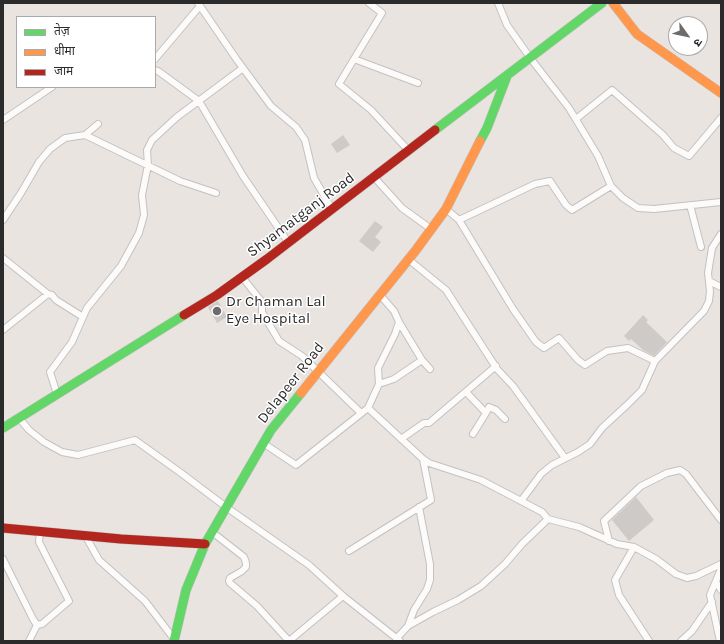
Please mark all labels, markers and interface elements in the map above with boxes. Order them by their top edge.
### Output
legend [16,16,156,88]
north arrow [668,16,708,56]
text: तेज़ [54,24,70,38]
text: उ [690,36,705,49]
text: धीमा [54,44,75,58]
text: जाम [54,64,73,78]
street label: Shyamatganj Road [244,169,358,261]
place label: Dr Chaman Lal Eye Hospital [226,293,326,328]
marker: Dr Chaman Lal Eye Hospital [211,305,223,317]
street label: Delapeer Road [254,339,328,427]

